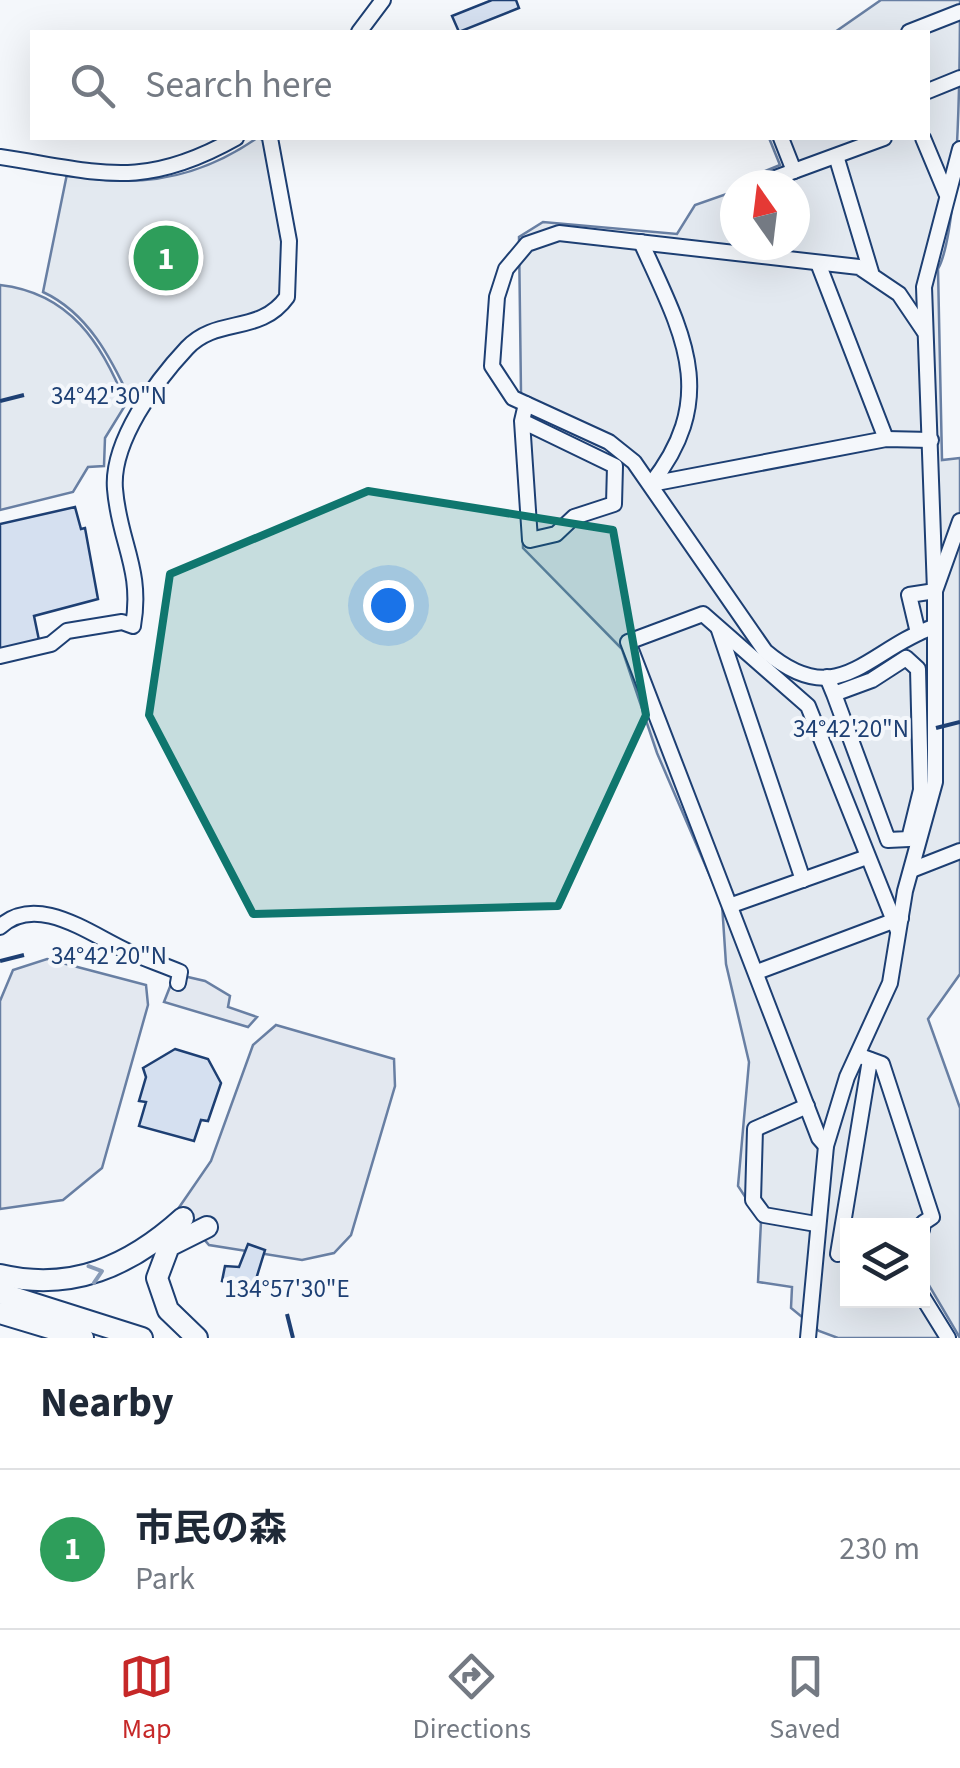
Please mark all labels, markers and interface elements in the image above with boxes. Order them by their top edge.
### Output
search box [30,30,930,140]
icon: search [65,58,120,113]
text: Search here [145,58,332,112]
north arrow [720,170,810,260]
pin: 1 [134,220,198,296]
text: 34°42'30"N [51,378,167,414]
your location [363,580,414,631]
text: 34°42'20"N [793,711,909,747]
text: 34°42'20"N [51,938,167,974]
map controls [840,1218,930,1308]
button: layers [840,1218,930,1308]
one-way arrow [86,1264,103,1284]
text: 134°57'30"E [224,1271,350,1307]
text: Nearby [40,1373,174,1433]
text: 市民の森 [135,1502,287,1556]
text: 1 [64,1526,81,1572]
text: 230 m [839,1526,920,1572]
text: Park [135,1556,195,1602]
tab: Map [119,1649,174,1749]
tab: Directions [413,1649,531,1749]
tab: Saved [769,1649,841,1749]

